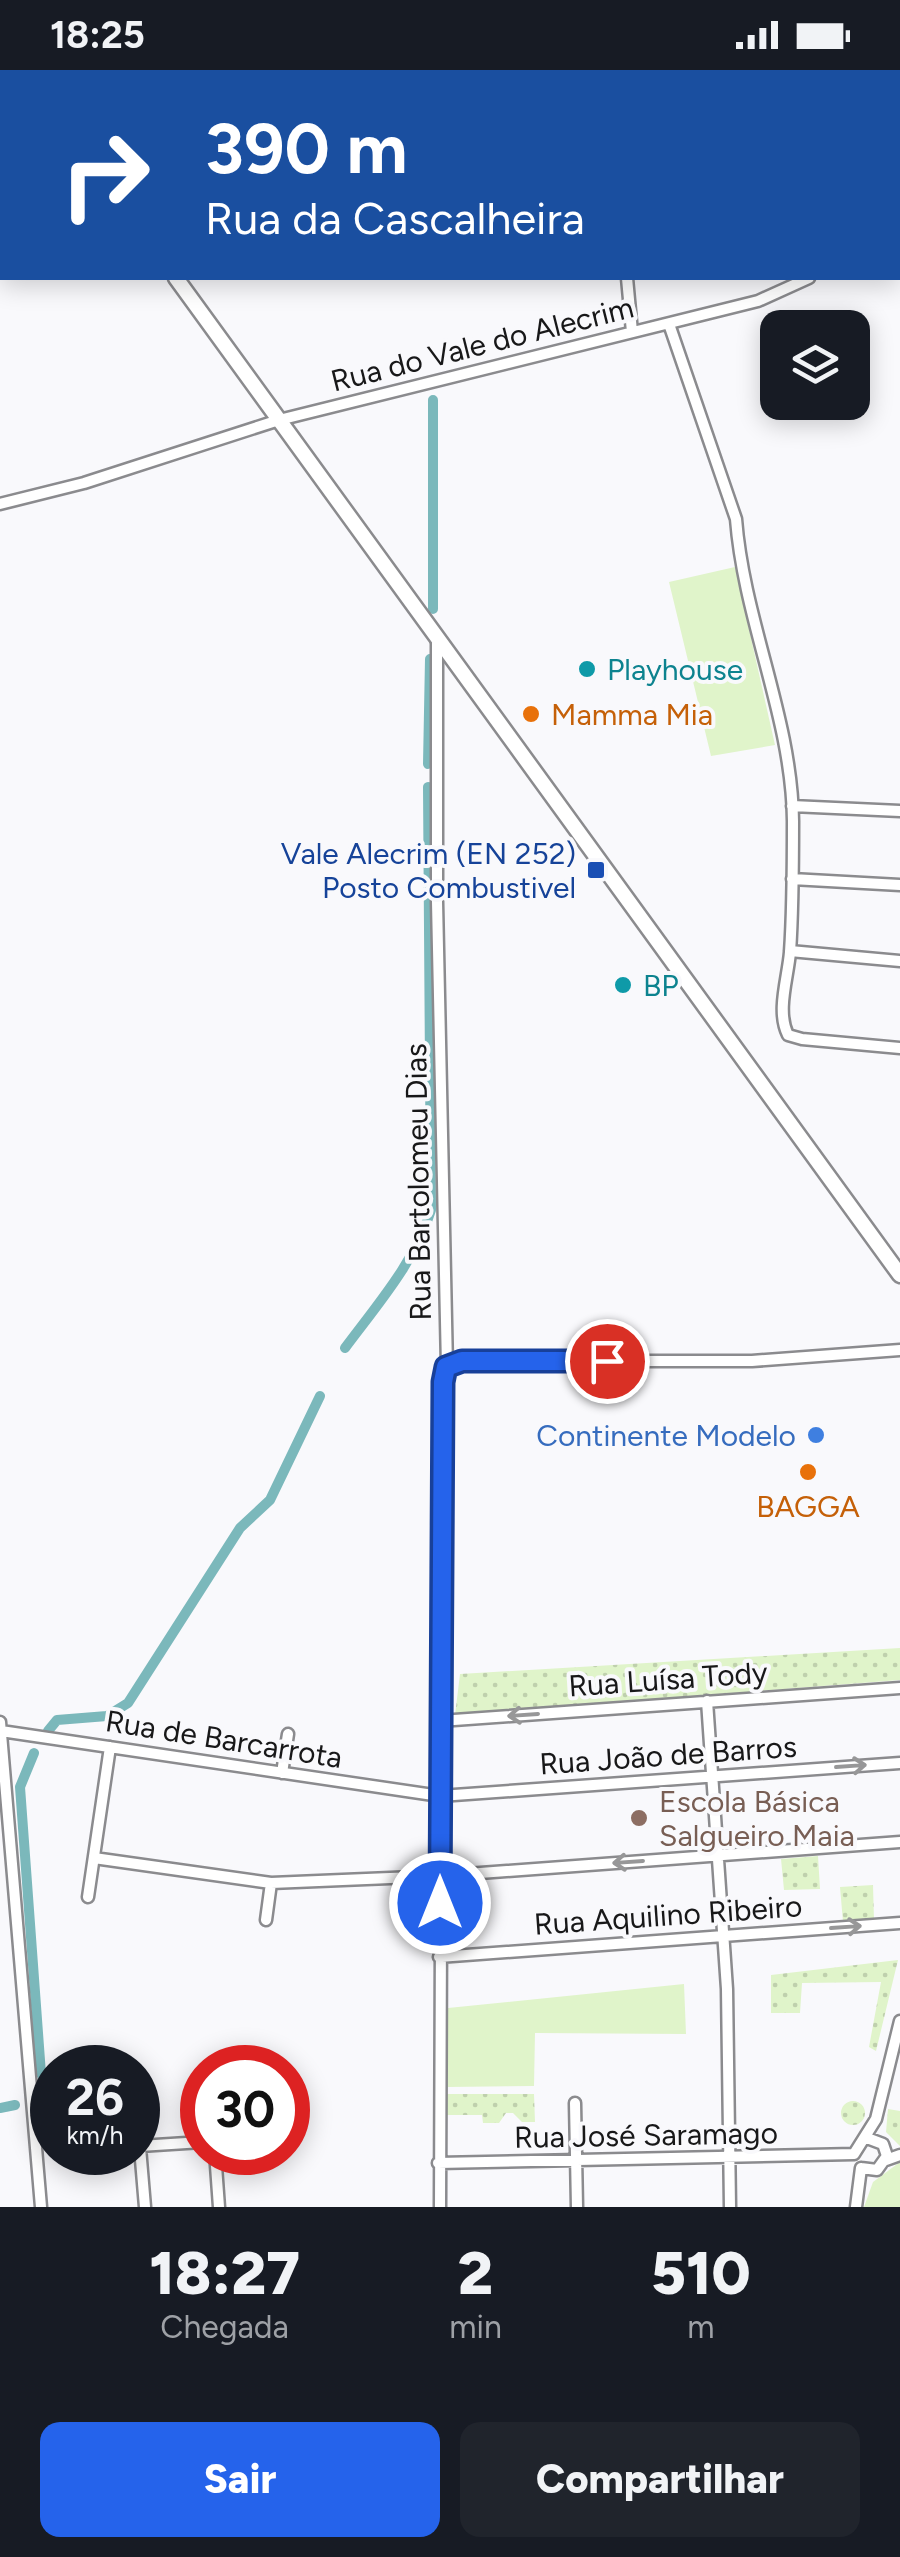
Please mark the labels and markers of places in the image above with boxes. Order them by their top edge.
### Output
place label: Playhouse [607,651,743,688]
marker: Playhouse [576,658,598,680]
place label: Mamma Mia [551,696,713,733]
marker: Mamma Mia [520,703,542,725]
place label: Vale Alecrim (EN 252) Posto Combustivel [281,835,576,906]
marker: Vale Alecrim (EN 252) Posto Combustivel [585,859,607,881]
place label: BP [643,967,679,1004]
marker: BP [612,974,634,996]
pin [565,1319,650,1404]
place label: Continente Modelo [536,1417,796,1454]
marker: Continente Modelo [805,1424,827,1446]
marker: BAGGA [797,1461,819,1483]
place label: BAGGA [756,1488,860,1525]
place label: Escola Básica Salgueiro Maia [659,1783,855,1854]
marker: Escola Básica Salgueiro Maia [628,1807,650,1829]

